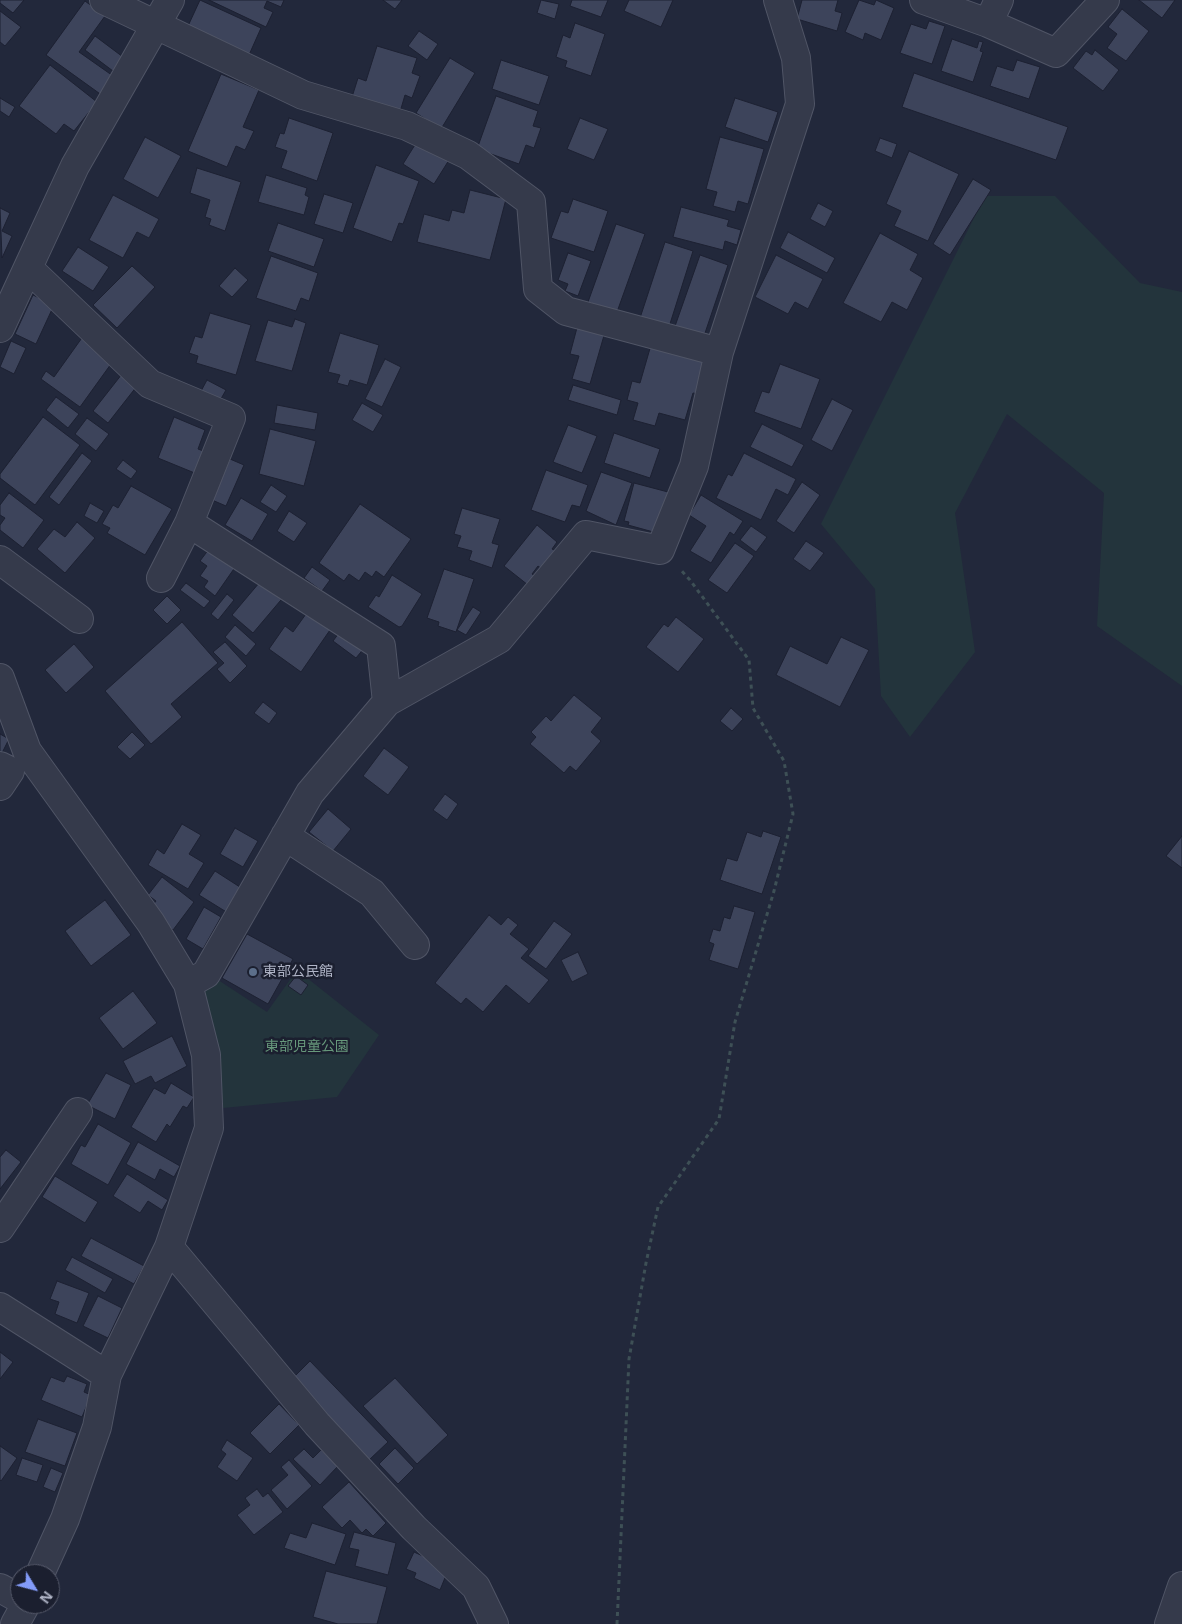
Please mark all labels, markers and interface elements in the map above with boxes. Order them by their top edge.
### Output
place label: 東部公民館 [263,964,333,980]
marker: 東部公民館 [247,966,259,978]
park label: 東部児童公園 [265,1039,349,1055]
north arrow [10,1564,60,1614]
text: N [36,1587,58,1608]

